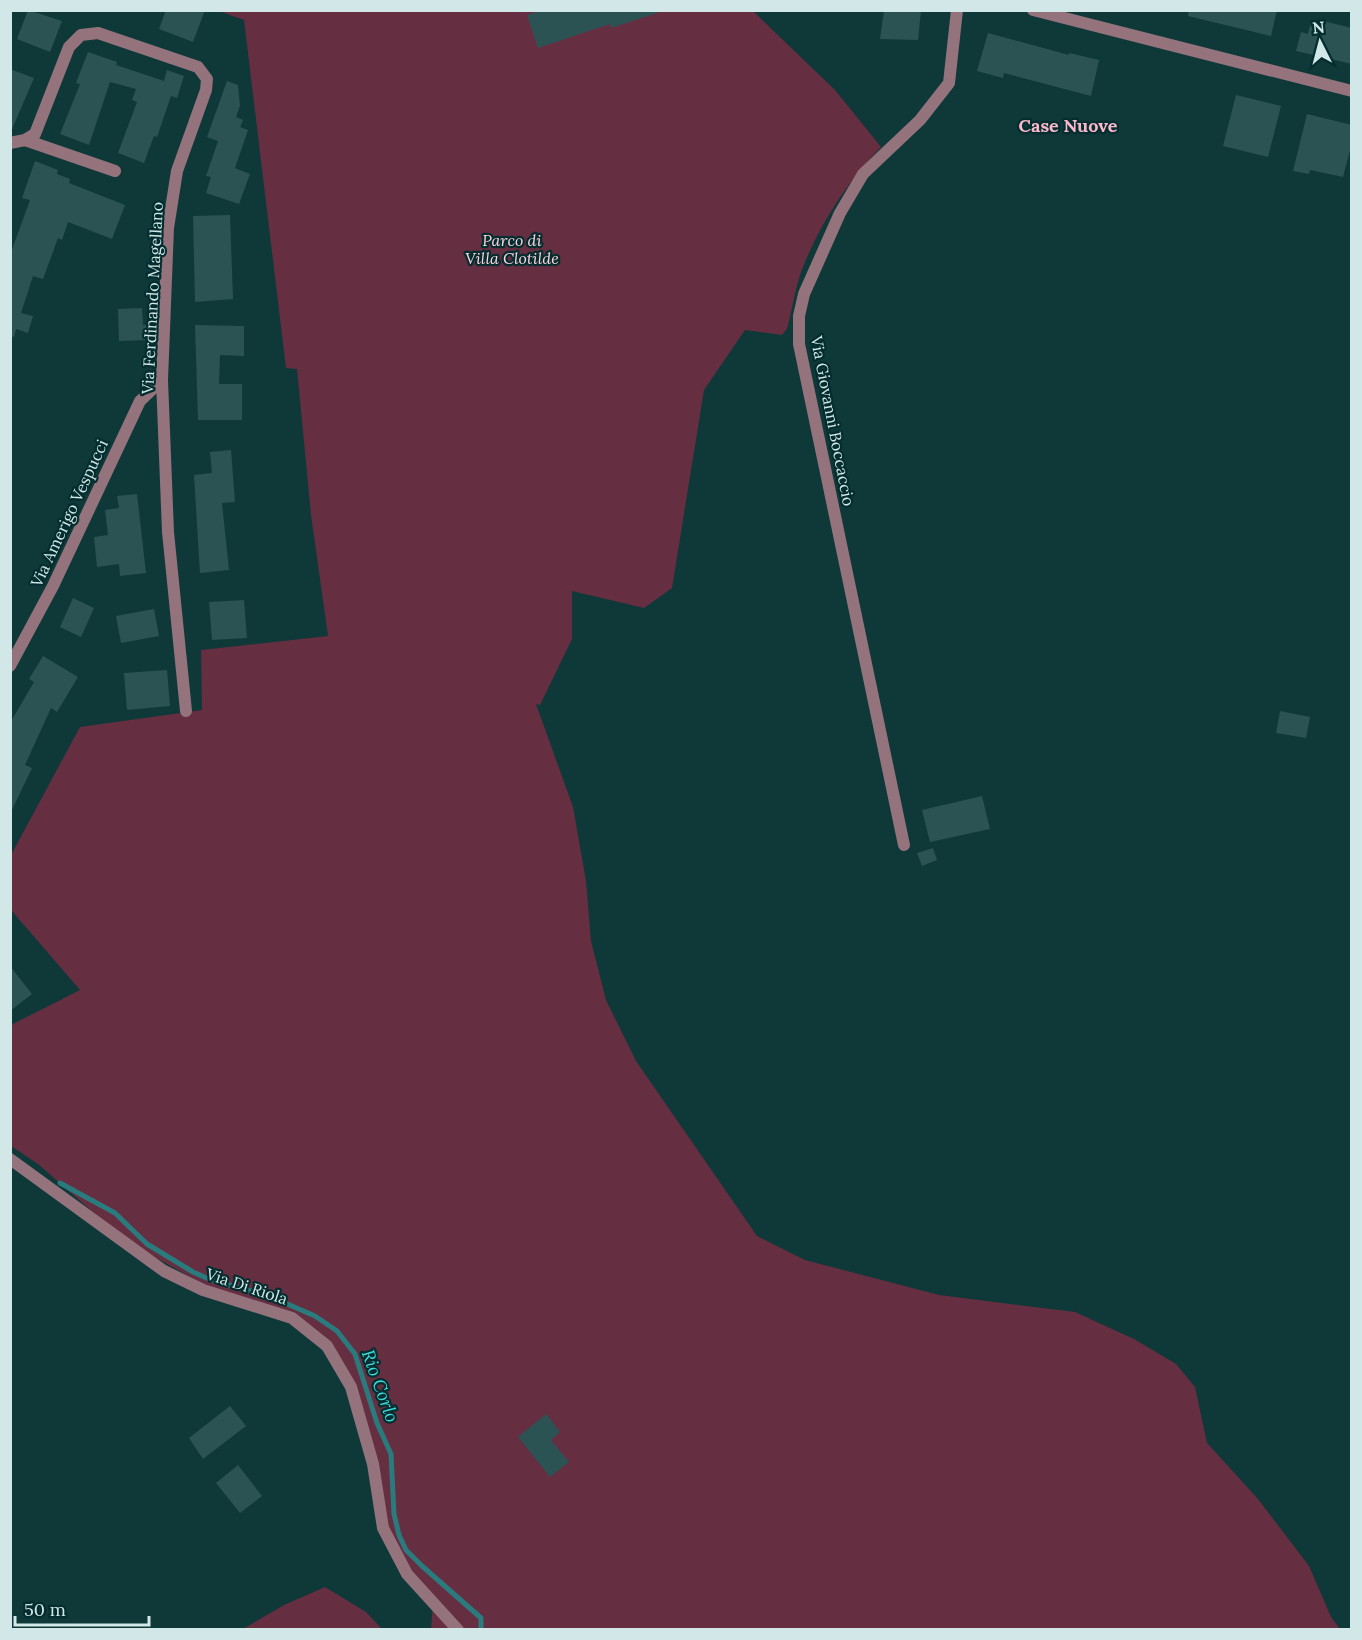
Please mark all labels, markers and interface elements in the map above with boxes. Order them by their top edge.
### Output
north arrow [1290,12,1350,72]
text: N [1311,16,1326,38]
district label: Case Nuove [1019,114,1118,137]
street label: Via Ferdinando Magellano [137,201,167,396]
park label: Parco di Villa Clotilde [465,230,559,268]
street label: Via Giovanni Boccaccio [807,333,859,508]
street label: Via Amerigo Vespucci [26,436,112,591]
street label: Via Di Riola [203,1263,290,1309]
water label: Rio Corlo [357,1346,404,1425]
scale bar [15,1589,148,1627]
text: 50 m [24,1598,66,1621]

